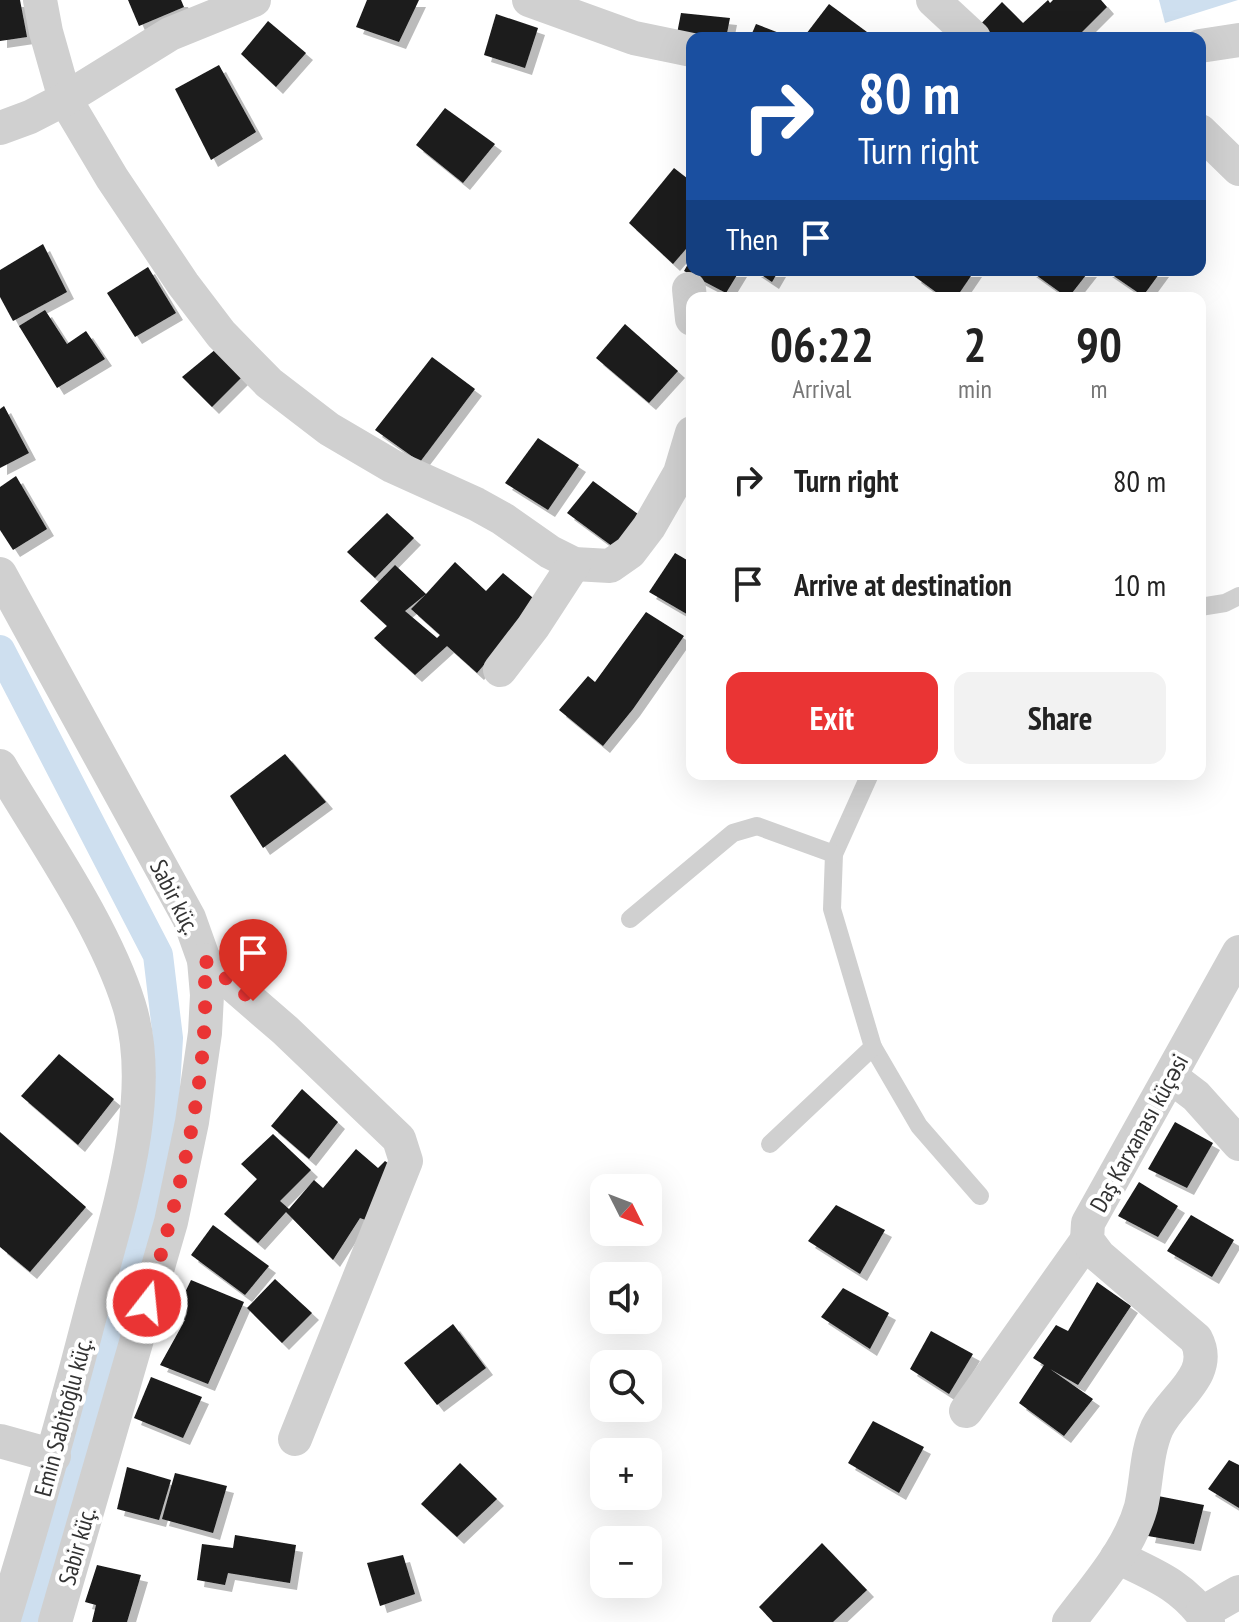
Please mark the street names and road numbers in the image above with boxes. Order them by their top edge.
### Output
street label: Sabir küç. [143,854,207,940]
street label: Daş Karxanası küçəsi [1083,1049,1195,1217]
street label: Emin Sabitoğlu küç. [27,1334,99,1500]
street label: Sabir küç. [51,1503,103,1589]

